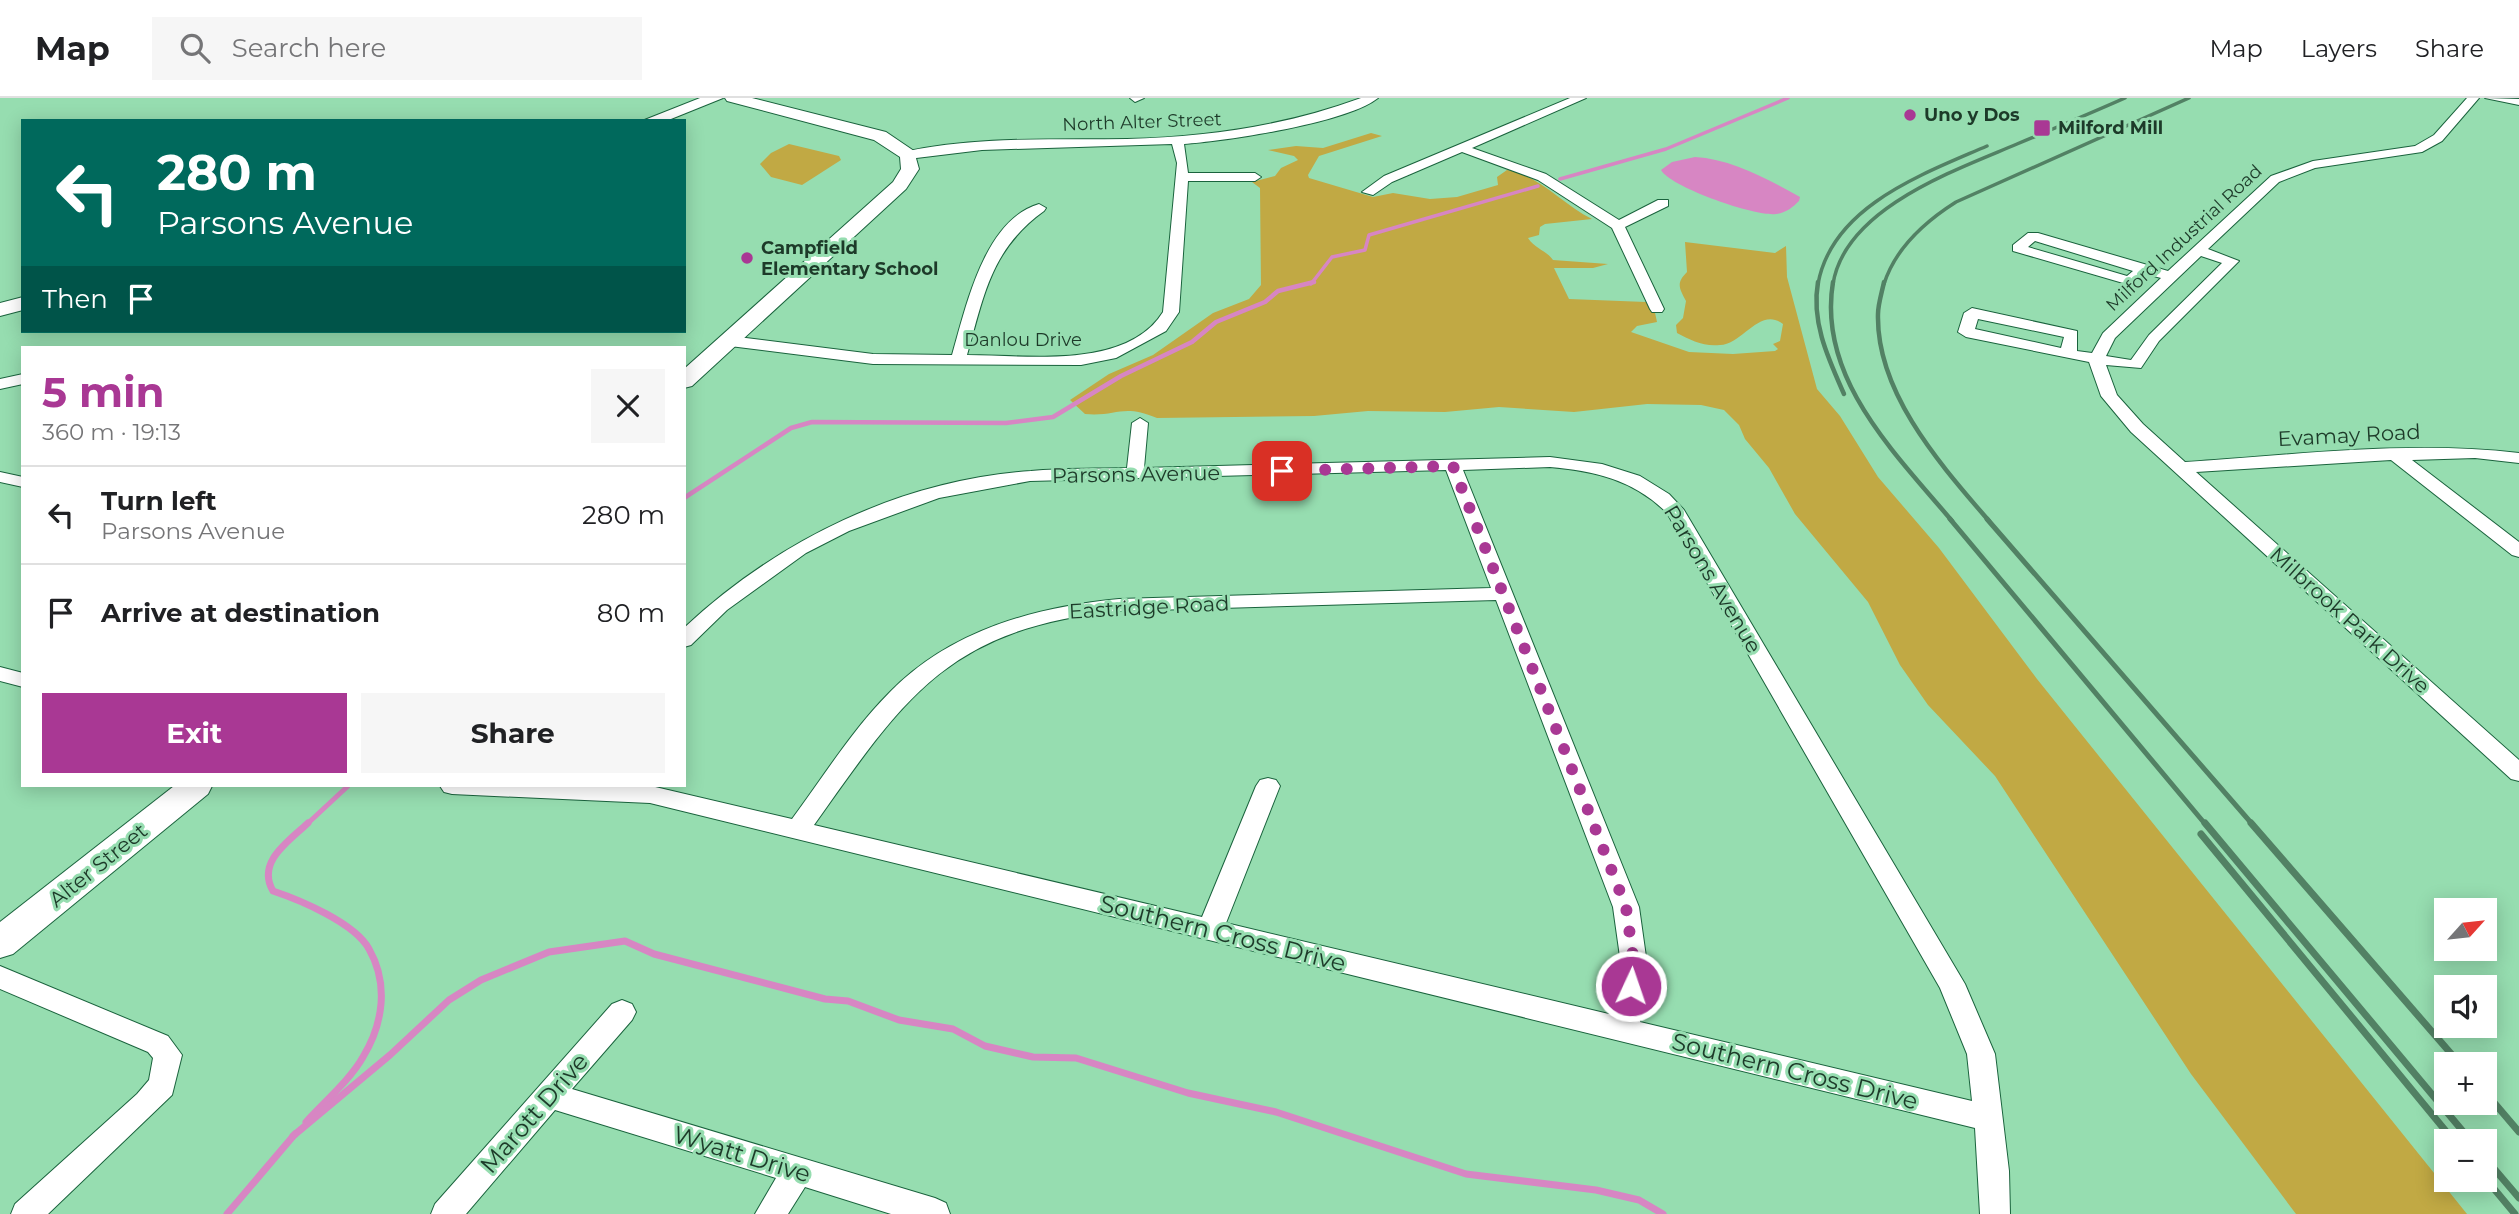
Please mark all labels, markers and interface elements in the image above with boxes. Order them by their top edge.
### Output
search box [152,17,642,80]
text: Map [35,28,110,68]
icon: search [176,29,214,67]
text: Search here [232,32,386,64]
text: Map [2209,34,2263,63]
text: Layers [2301,34,2377,63]
text: Share [2415,34,2484,63]
place label: Uno y Dos [1924,104,2020,126]
marker: Uno y Dos [1902,107,1918,123]
street label: North Alter Street [1062,108,1222,136]
place label: Milford Mill [2058,117,2163,139]
marker: Milford Mill [2032,118,2052,138]
text: 280 m [157,143,317,202]
icon: left [42,147,133,238]
street label: Milford Industrial Road [2101,160,2267,316]
text: Parsons Avenue [157,203,413,242]
place label: Campfield Elementary School [761,237,938,280]
marker: Campfield Elementary School [739,250,755,266]
icon: arrive [122,280,160,318]
text: Then [42,283,108,315]
street label: Danlou Drive [964,329,1082,351]
text: 5 min [42,366,165,418]
button: close [591,369,665,443]
text: 360 m · 19:13 [42,418,181,446]
street label: Evamay Road [2277,419,2421,451]
pin [1252,441,1312,501]
icon: arrive [1263,452,1301,490]
street label: Parsons Avenue [1052,460,1220,488]
text: Turn left [101,485,217,517]
icon: left [42,496,80,534]
text: 280 m [582,499,665,531]
street label: Parsons Avenue [1659,500,1767,658]
text: Parsons Avenue [101,517,285,545]
street label: Milbrook Park Drive [2265,542,2435,698]
street label: Eastridge Road [1068,590,1230,624]
icon: arrive [42,594,80,632]
text: Arrive at destination [101,597,380,629]
text: 80 m [597,597,665,629]
button: Exit [42,693,347,773]
button: Share [361,693,665,773]
street label: Alter Street [44,818,152,912]
street label: Southern Cross Drive [1097,888,1349,978]
north arrow [2434,898,2497,961]
map controls [2434,898,2497,1192]
position arrow [1594,949,1668,1023]
button: sound [2434,975,2497,1038]
street label: Southern Cross Drive [1669,1026,1921,1116]
street label: Marott Drive [474,1047,594,1179]
button: + [2434,1052,2497,1115]
street label: Wyatt Drive [670,1119,814,1189]
button: − [2434,1129,2497,1192]

